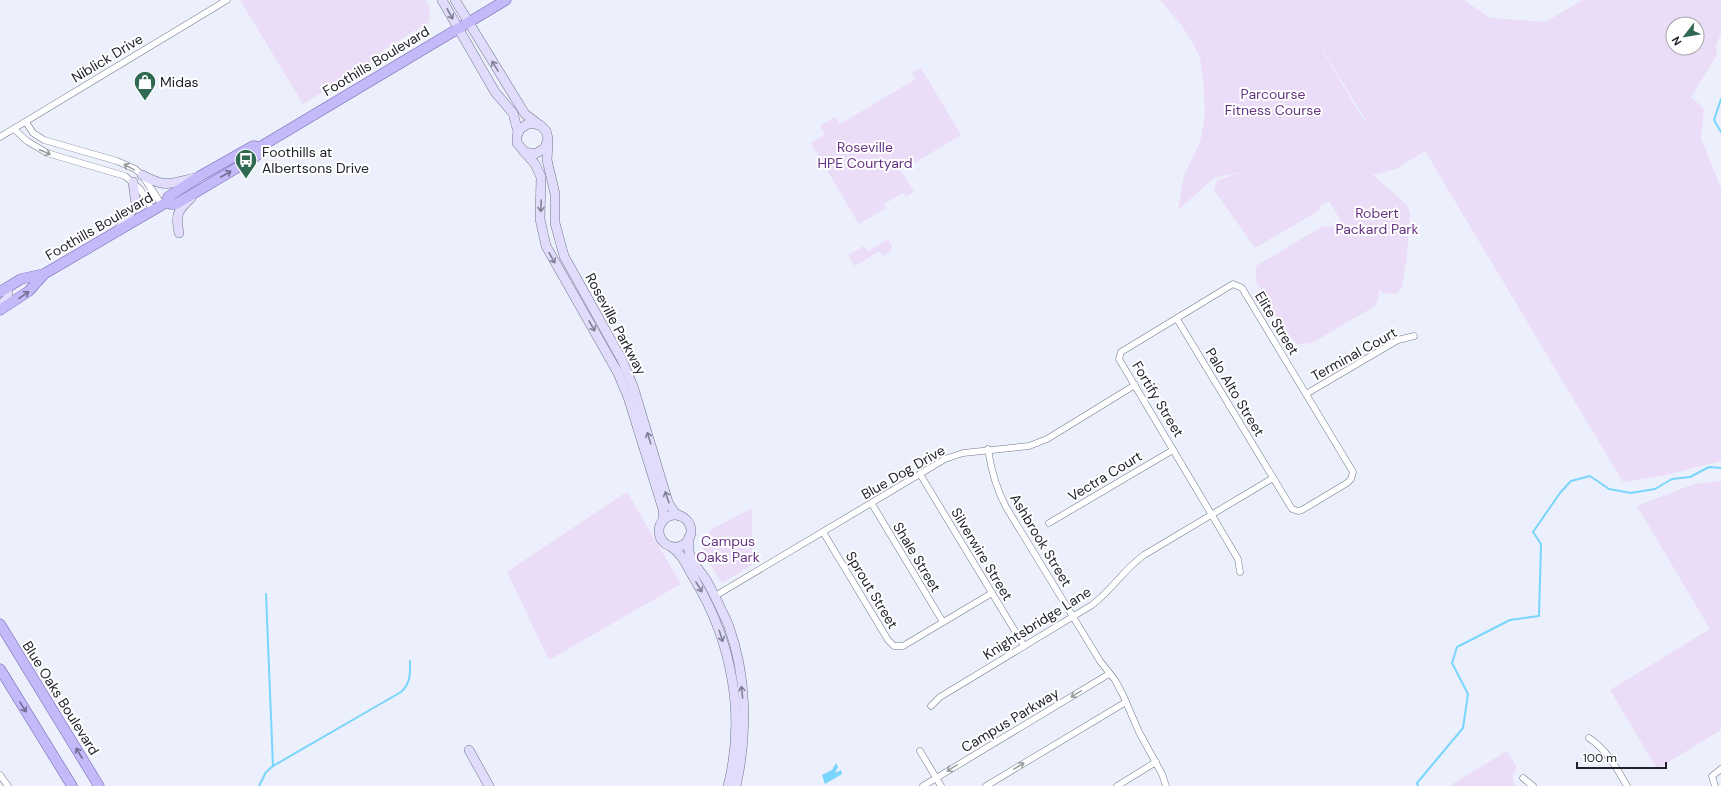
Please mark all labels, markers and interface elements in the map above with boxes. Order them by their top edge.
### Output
one-way arrow [447,8,455,20]
north arrow [1665,16,1705,56]
street label: Foothills Boulevard [319,22,433,100]
street label: Niblick Drive [68,30,146,86]
text: N [1668,34,1684,48]
one-way arrow [491,61,499,72]
shop icon: Midas [132,69,158,102]
place label: Midas [160,73,199,91]
park label: Parcourse Fitness Course [1225,85,1321,119]
park label: Roseville HPE Courtyard [818,138,912,172]
place label: Foothills at Albertsons Drive [262,143,369,177]
bus stop icon: Foothills at Albertsons Drive [233,147,259,180]
one-way arrow [39,149,51,156]
one-way arrow [124,162,136,170]
one-way arrow [220,170,232,178]
street label: Foothills Boulevard [42,188,156,264]
one-way arrow [537,199,544,212]
park label: Robert Packard Park [1335,204,1419,238]
one-way arrow [549,252,557,264]
street label: Roseville Parkway [582,270,651,378]
street label: Elite Street [1251,288,1303,358]
one-way arrow [18,291,29,299]
one-way arrow [589,320,597,332]
street label: Terminal Court [1308,323,1400,385]
street label: Palo Alto Street [1202,345,1268,439]
street label: Fortify Street [1128,358,1188,440]
one-way arrow [645,432,652,445]
street label: Blue Dog Drive [858,441,948,503]
street label: Vectra Court [1065,447,1145,505]
street label: Ashbrook Street [1006,490,1076,590]
one-way arrow [663,491,670,504]
street label: Silverwire Street [947,504,1017,604]
street label: Shale Street [889,519,945,595]
park label: Campus Oaks Park [696,532,760,566]
street label: Sprout Street [842,548,902,632]
one-way arrow [696,581,704,593]
street label: Knightsbridge Lane [980,582,1094,664]
one-way arrow [718,629,725,642]
street label: Blue Oaks Boulevard [19,638,103,758]
street label: Campus Parkway [958,684,1062,756]
one-way arrow [739,686,746,699]
one-way arrow [1071,690,1082,698]
one-way arrow [20,701,28,713]
scale bar [1577,744,1666,770]
one-way arrow [74,747,82,759]
text: 100 m [1583,750,1617,766]
one-way arrow [1013,761,1025,769]
one-way arrow [946,765,958,773]

